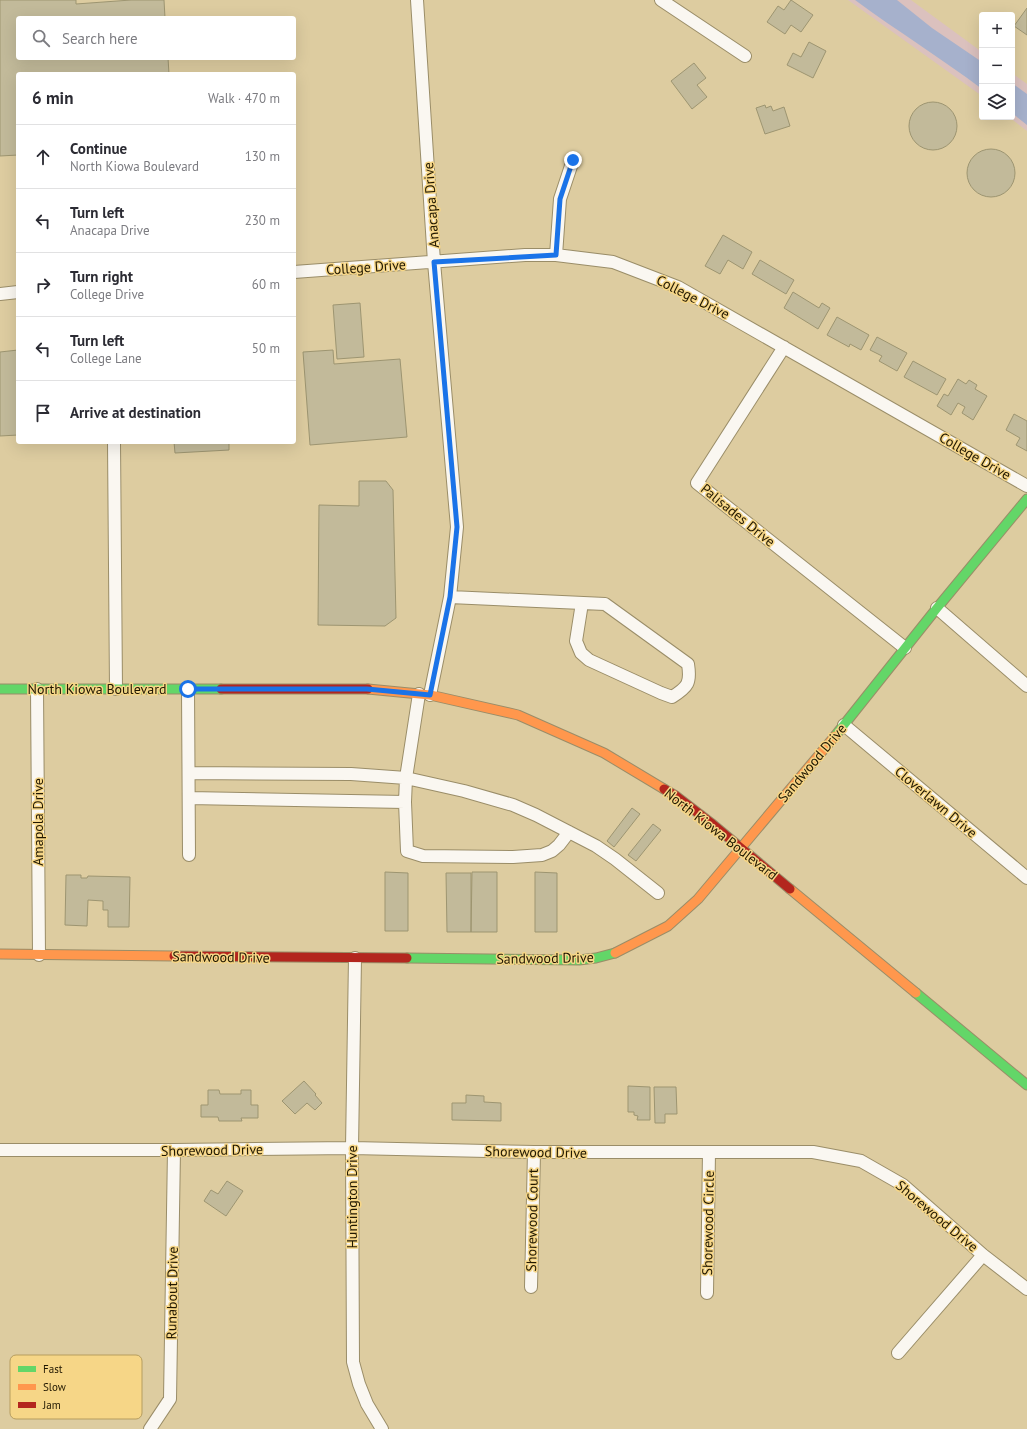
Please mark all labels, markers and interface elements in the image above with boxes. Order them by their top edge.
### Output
map controls [979,12,1015,120]
button: + [979,12,1015,48]
search box [16,16,296,60]
icon: search [30,27,52,49]
text: Search here [62,29,138,48]
button: − [979,48,1015,84]
button: layers [979,84,1015,120]
text: 6 min [32,87,73,109]
text: Walk · 470 m [208,90,280,107]
text: Continue [70,139,127,158]
icon: ahead [32,146,54,168]
text: 130 m [245,148,280,165]
route end [564,151,582,169]
text: North Kiowa Boulevard [70,158,199,175]
street label: Anacapa Drive [419,162,443,248]
text: Turn left [70,203,124,222]
icon: left [32,210,54,232]
text: 230 m [245,212,280,229]
text: Anacapa Drive [70,222,150,239]
street label: College Drive [326,255,406,279]
text: Turn right [70,267,133,286]
street label: College Drive [653,271,733,323]
icon: right [32,274,54,296]
text: 60 m [252,276,280,293]
text: College Drive [70,286,144,303]
text: Turn left [70,331,124,350]
icon: left [32,338,54,360]
text: 50 m [252,340,280,357]
text: College Lane [70,350,142,367]
icon: arrive [32,402,54,424]
text: Arrive at destination [70,403,201,422]
street label: College Drive [936,428,1014,484]
street label: Palisades Drive [697,479,779,551]
street label: North Kiowa Boulevard [28,680,166,698]
route start [179,680,197,698]
street label: Sandwood Drive [774,720,850,806]
street label: Cloverlawn Drive [891,762,981,842]
street label: Amapola Drive [29,778,47,866]
street label: North Kiowa Boulevard [661,784,781,884]
street label: Sandwood Drive [172,947,270,967]
street label: Sandwood Drive [496,948,594,968]
street label: Shorewood Drive [161,1140,263,1160]
street label: Shorewood Drive [485,1142,587,1162]
street label: Huntington Drive [343,1145,361,1249]
street label: Shorewood Court [522,1168,542,1272]
street label: Shorewood Circle [698,1170,718,1276]
street label: Shorewood Drive [892,1176,982,1256]
street label: Runabout Drive [162,1246,182,1340]
legend [10,1355,142,1419]
text: Fast [43,1362,63,1376]
text: Slow [43,1380,66,1394]
text: Jam [42,1398,61,1412]

